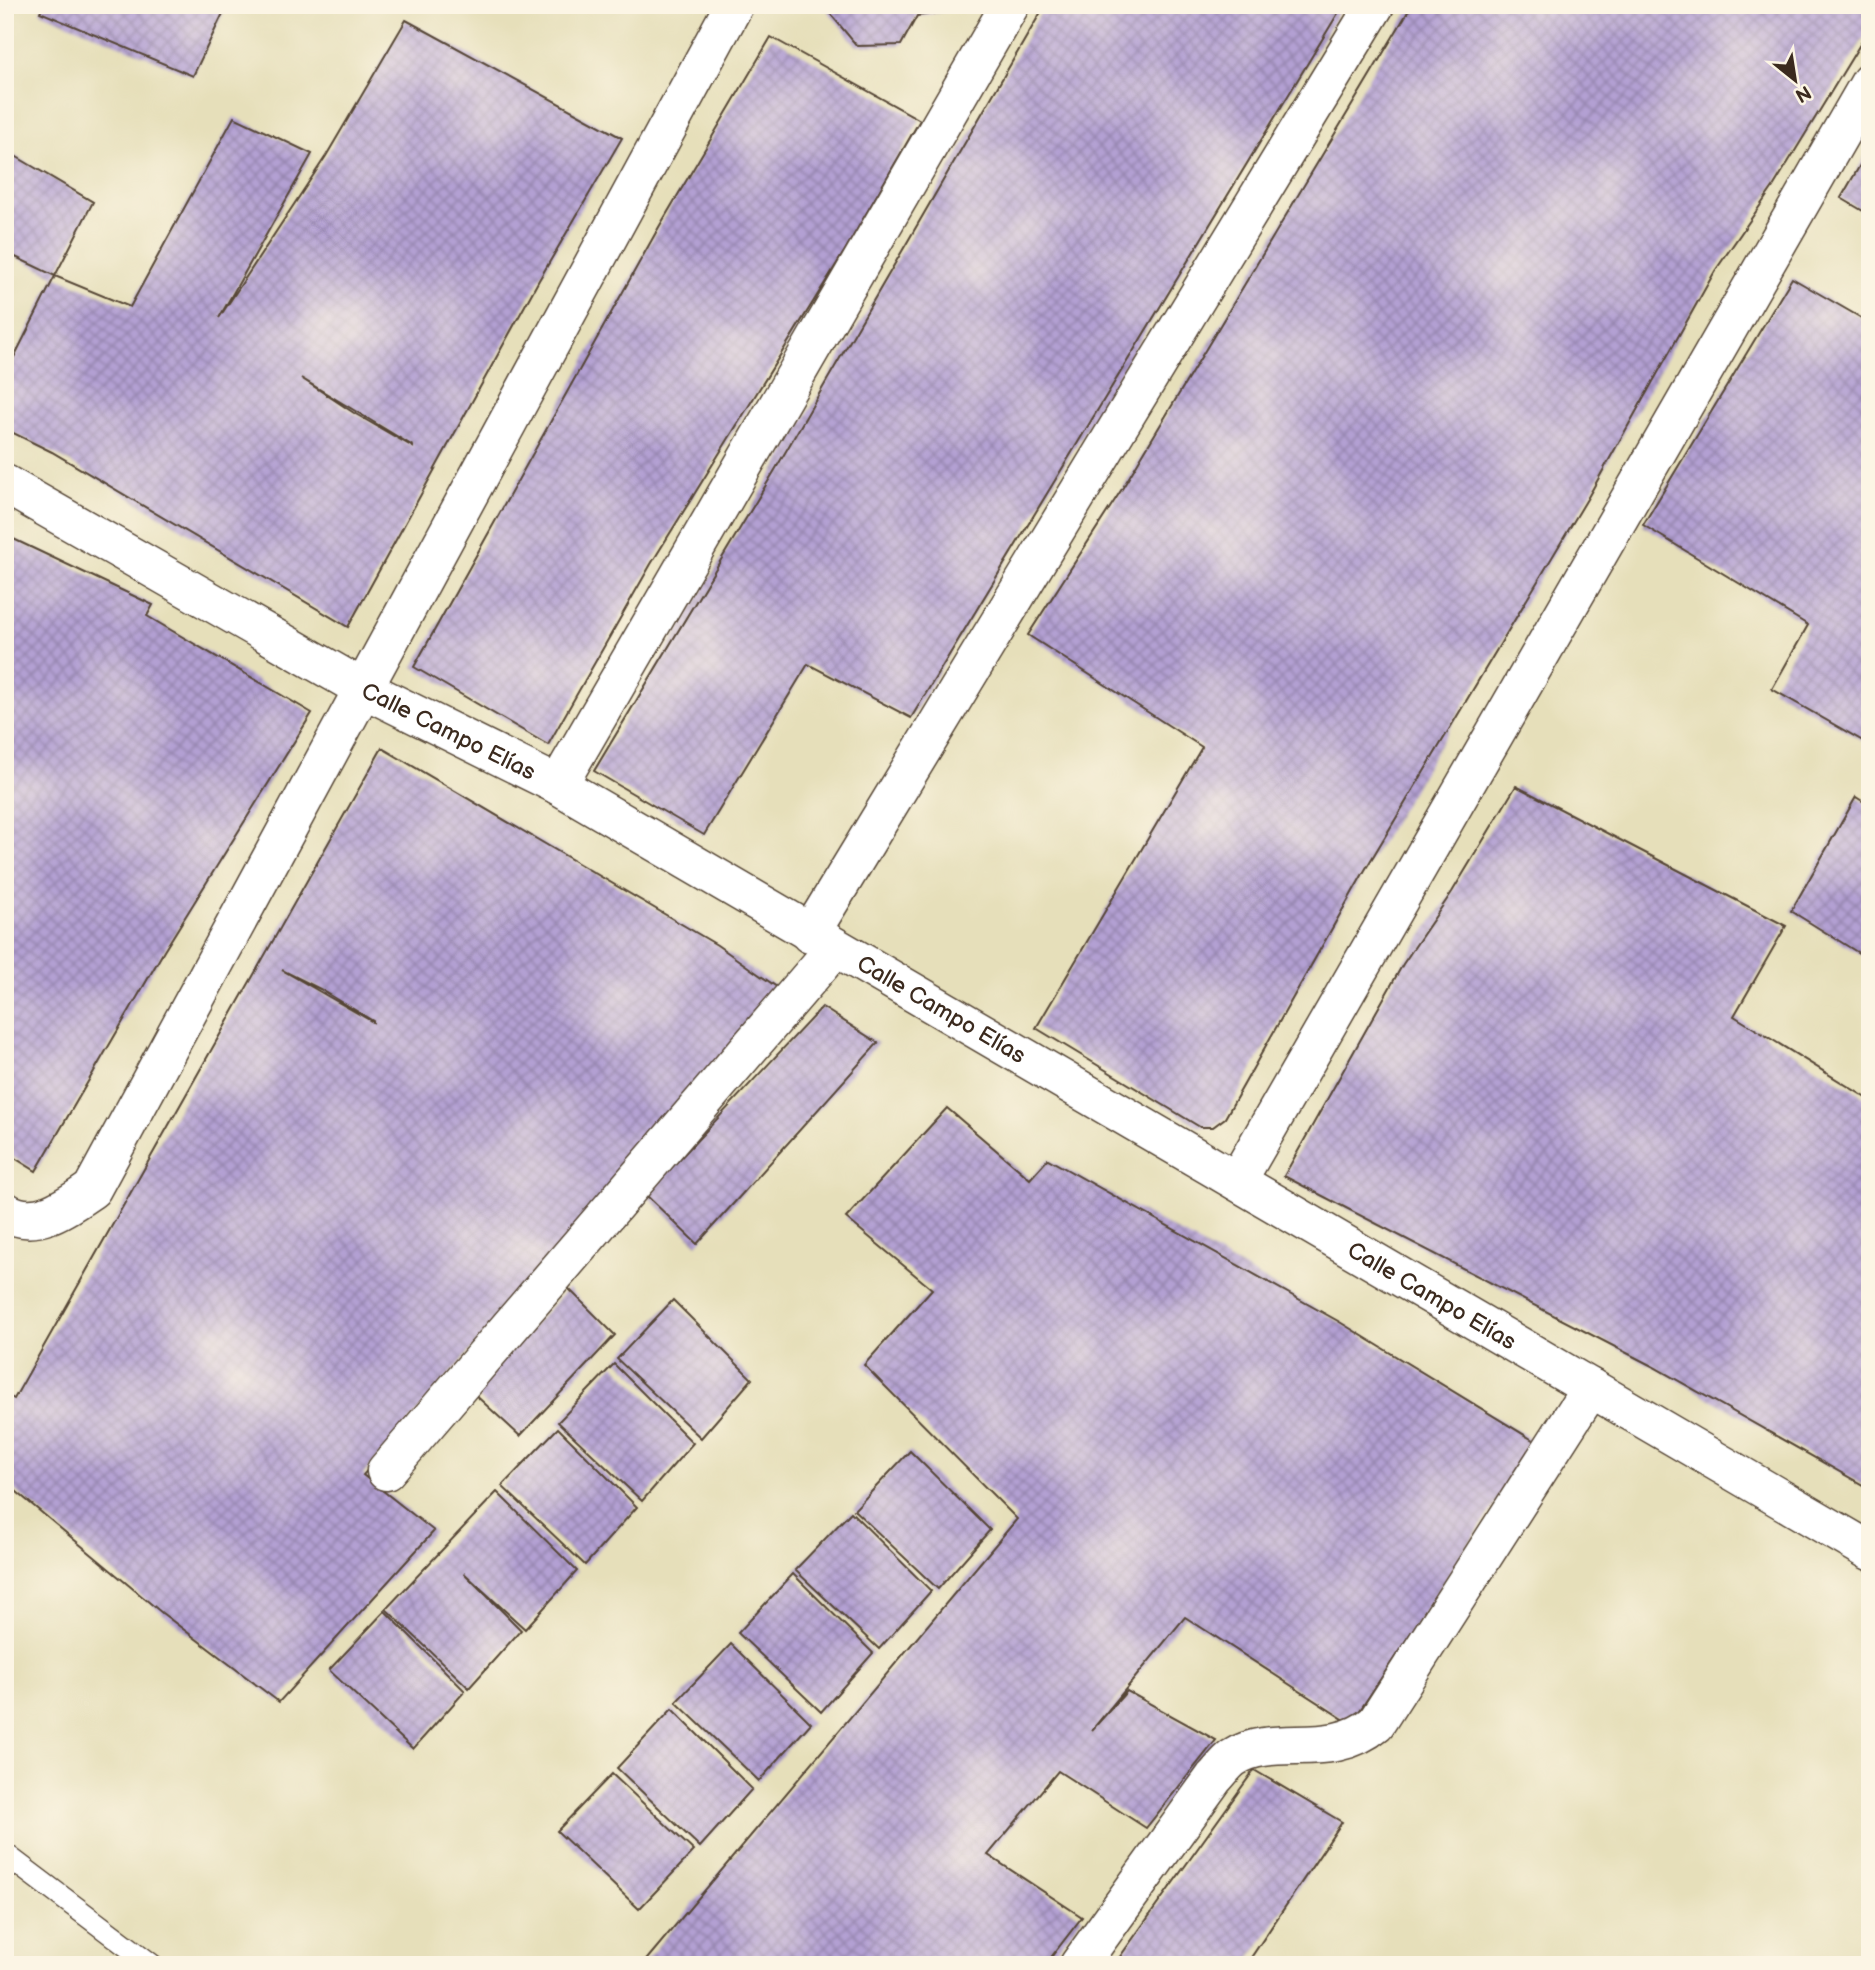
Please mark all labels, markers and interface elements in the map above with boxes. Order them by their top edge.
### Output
north arrow [1759,46,1829,116]
text: N [1791,80,1815,107]
street label: Calle Campo Elías [357,677,540,787]
street label: Calle Campo Elías [852,950,1030,1070]
street label: Calle Campo Elías [1342,1236,1521,1356]

